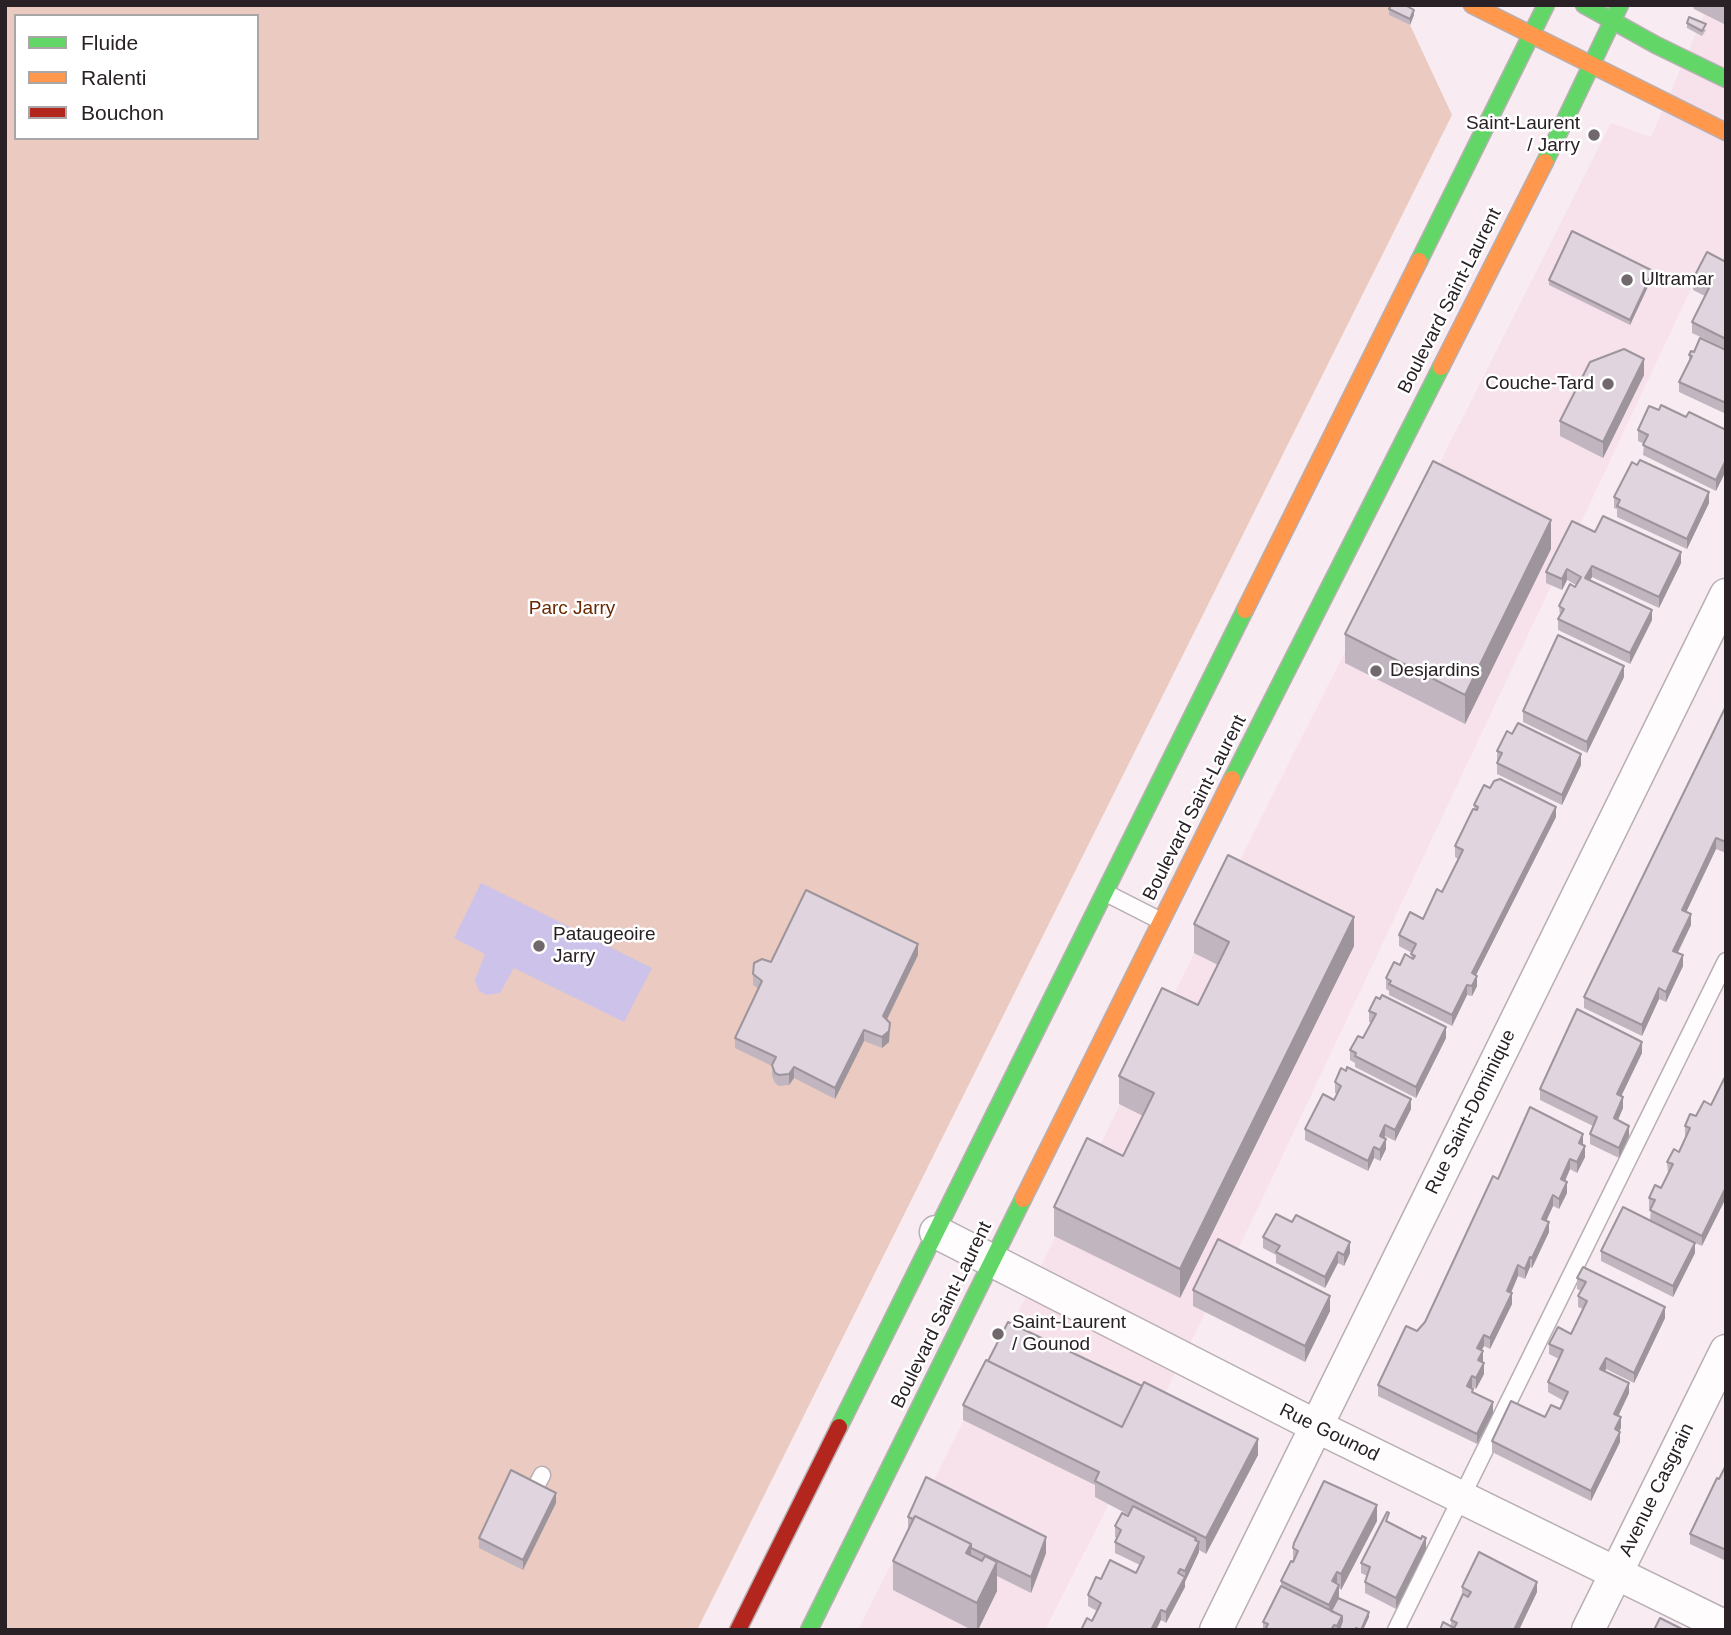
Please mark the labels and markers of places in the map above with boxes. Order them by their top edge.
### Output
place label: Saint-Laurent / Jarry [1466,113,1580,157]
marker: Saint-Laurent / Jarry [1586,127,1602,143]
place label: Ultramar [1641,269,1714,291]
marker: Ultramar [1619,272,1635,288]
place label: Couche-Tard [1485,373,1594,395]
marker: Couche-Tard [1600,376,1616,392]
place label: Desjardins [1390,660,1480,682]
marker: Desjardins [1368,663,1384,679]
place label: Pataugeoire Jarry [553,924,655,968]
marker: Pataugeoire Jarry [531,938,547,954]
place label: Saint-Laurent / Gounod [1012,1312,1126,1356]
marker: Saint-Laurent / Gounod [990,1326,1006,1342]

